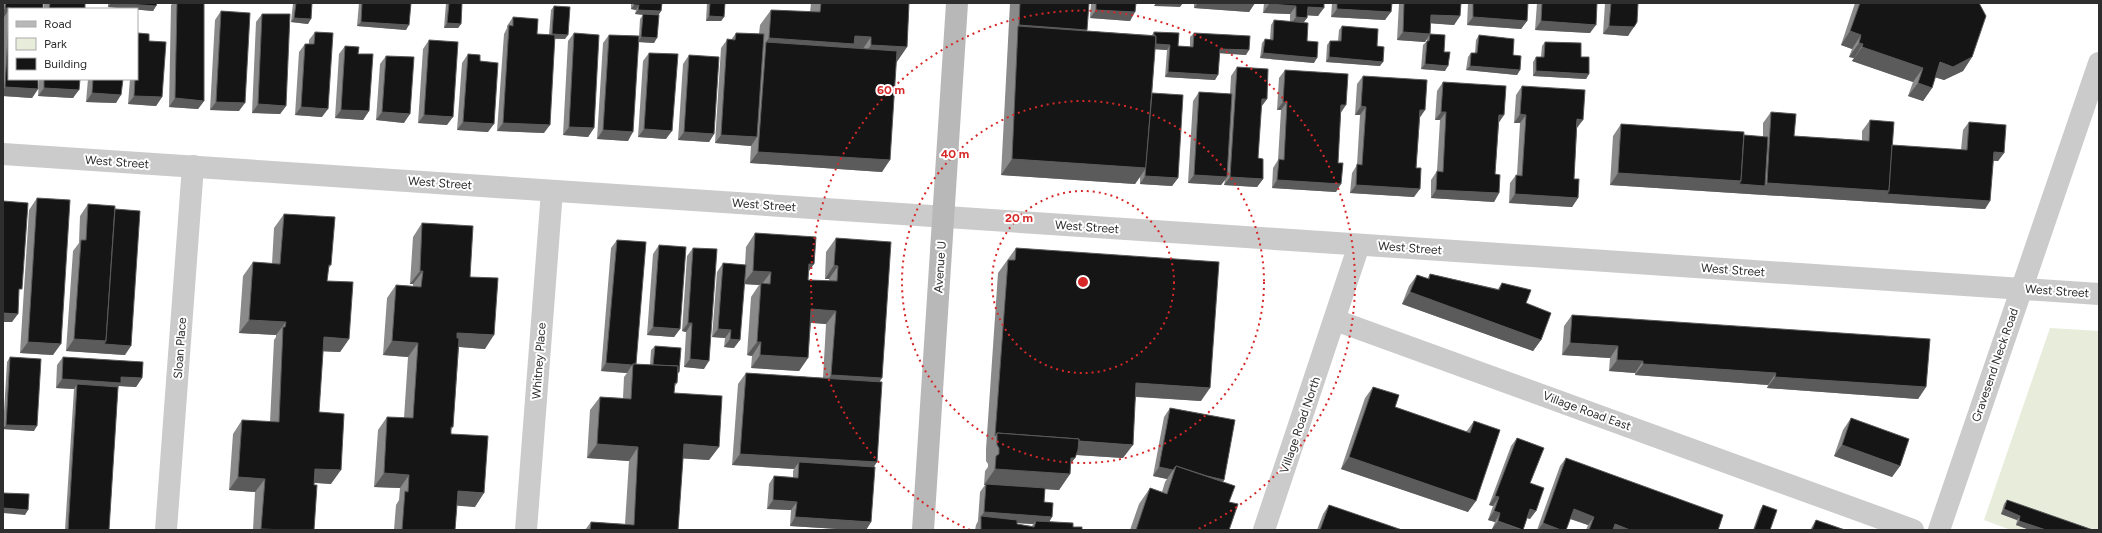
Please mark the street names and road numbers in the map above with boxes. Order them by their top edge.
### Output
street label: West Street [84,153,150,171]
street label: West Street [407,174,473,192]
street label: West Street [731,196,797,214]
street label: West Street [1054,218,1120,236]
street label: West Street [1377,239,1443,257]
street label: Avenue U [931,241,949,293]
street label: West Street [1700,261,1766,279]
street label: West Street [2024,282,2090,300]
street label: Gravesend Neck Road [1969,306,2021,424]
street label: Sloan Place [171,316,189,379]
street label: Whitney Place [529,322,549,400]
street label: Village Road North [1277,375,1323,475]
street label: Village Road East [1541,389,1634,434]

